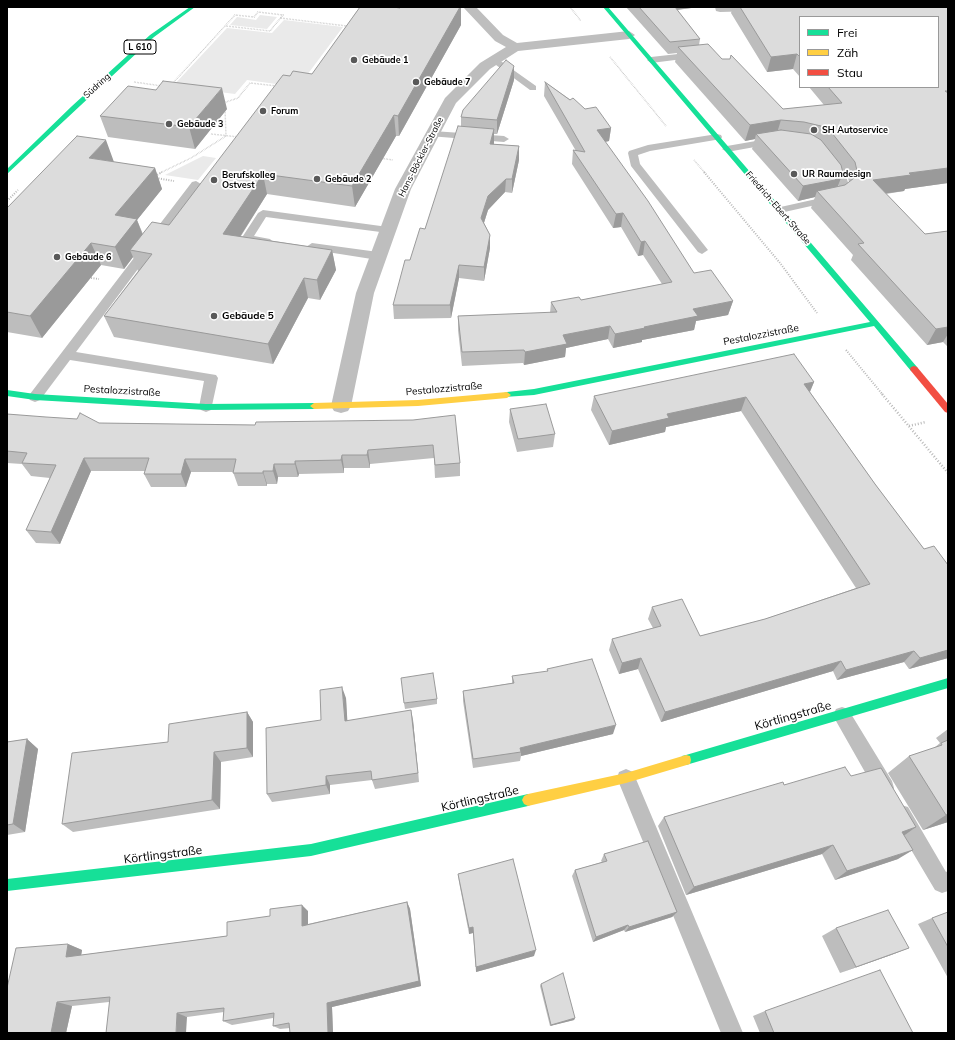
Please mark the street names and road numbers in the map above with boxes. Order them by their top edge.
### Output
road number: L 610 [124,40,156,54]
street label: Südring [81,71,113,101]
street label: Hans-Böckler-Straße [396,115,446,199]
street label: Friedrich-Ebert-Straße [743,169,813,247]
street label: Pestalozzistraße [722,322,800,348]
street label: Pestalozzistraße [405,380,483,398]
street label: Pestalozzistraße [83,383,161,399]
street label: Körtlingstraße [753,698,833,734]
street label: Körtlingstraße [440,783,520,815]
street label: Körtlingstraße [123,843,203,867]

